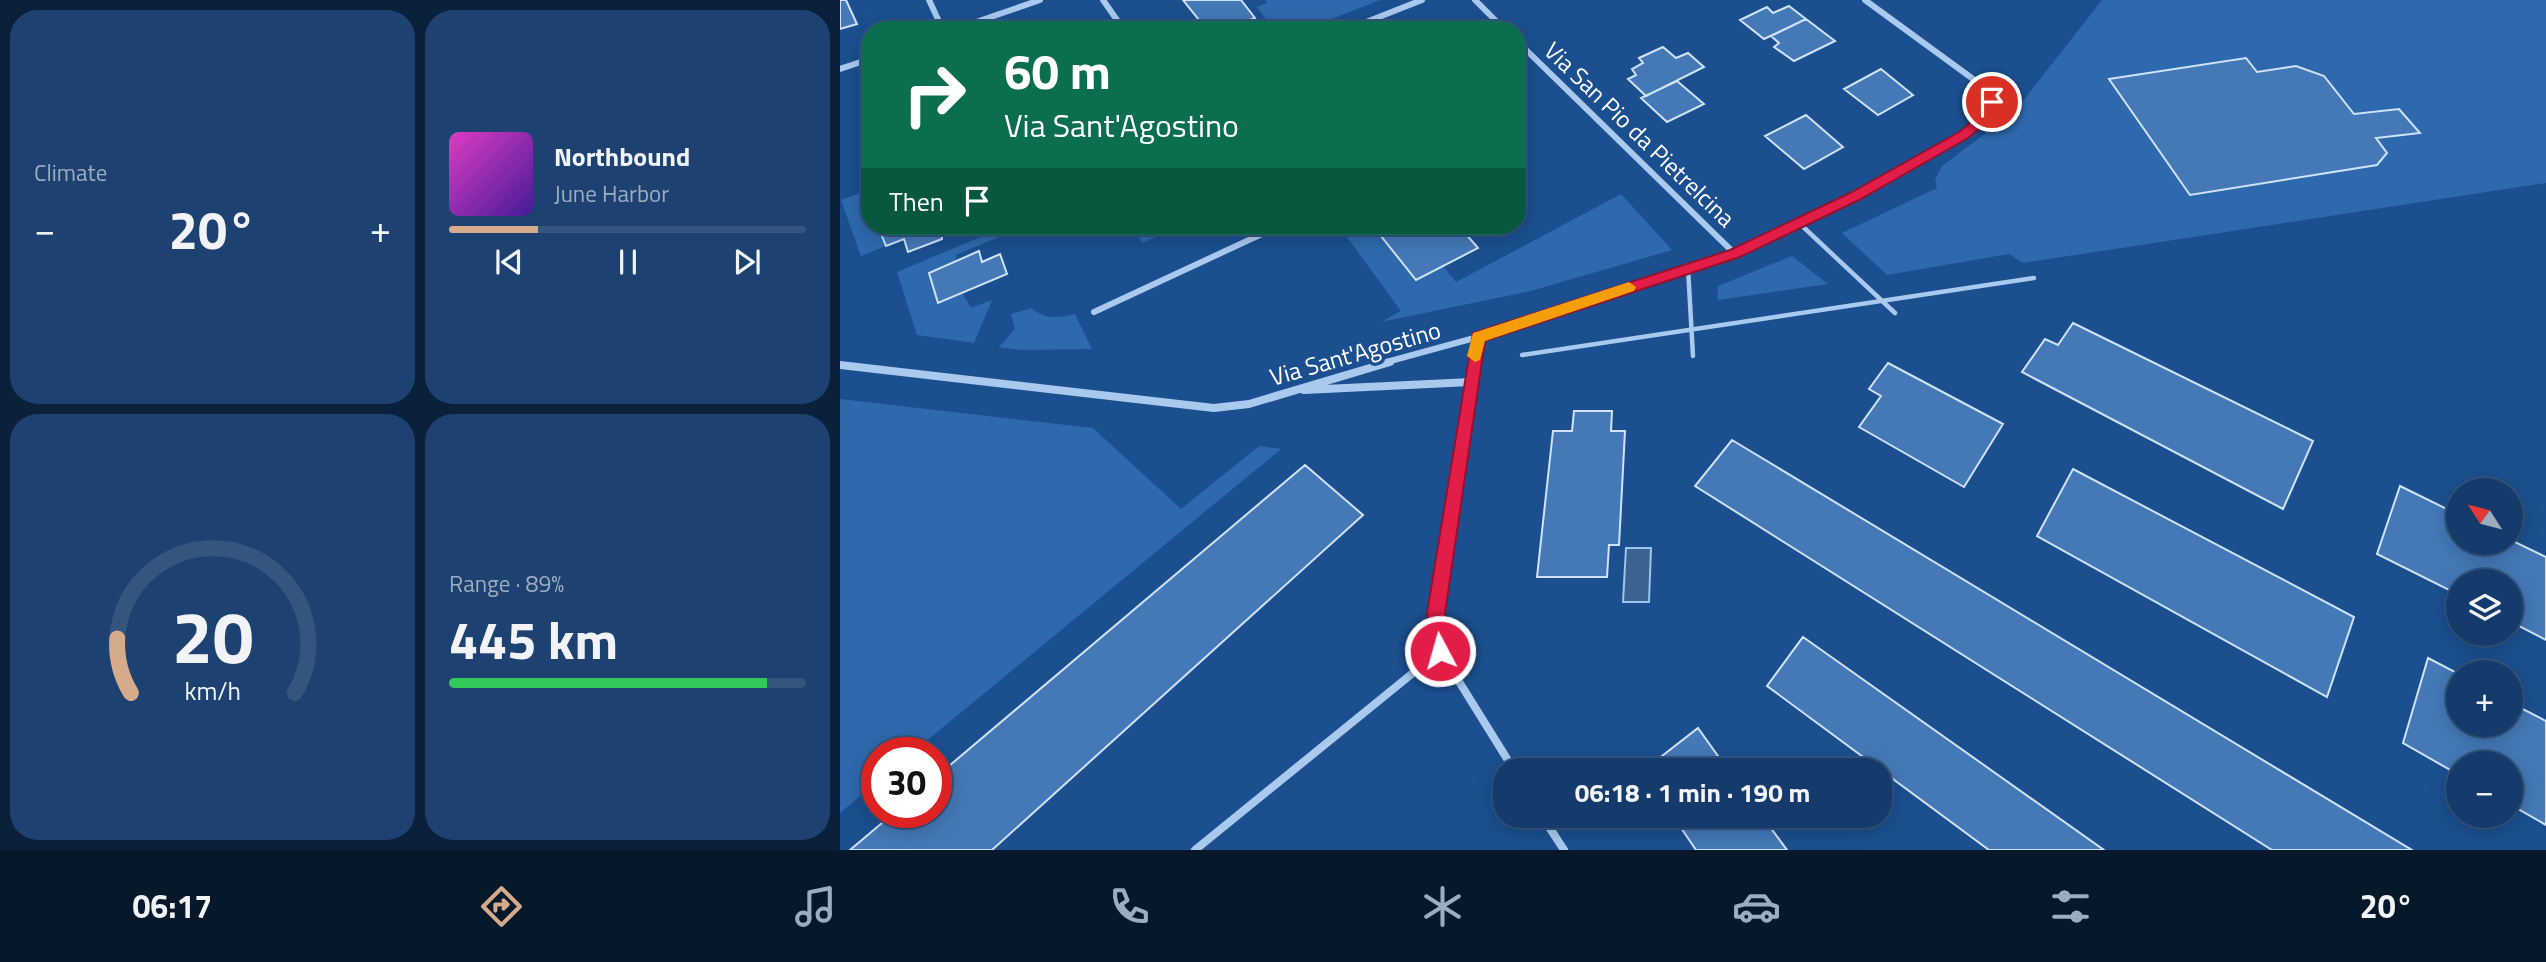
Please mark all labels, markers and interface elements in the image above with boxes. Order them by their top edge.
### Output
text: 60 m [1004,33,1111,108]
street label: Via San Pio da Pietrelcina [1536,33,1744,235]
icon: right [889,49,980,140]
pin [1962,72,2022,132]
icon: arrive [1973,83,2011,121]
text: Via Sant'Agostino [1004,101,1239,149]
text: Northbound [554,137,690,176]
text: Climate [34,155,107,190]
text: June Harbor [554,176,669,211]
text: Then [889,182,944,221]
icon: arrive [958,182,996,220]
text: 20° [169,190,256,269]
text: − [34,200,55,258]
text: + [370,200,391,258]
icon: previous [490,243,528,281]
icon: pause [609,243,647,281]
icon: next [728,243,766,281]
street label: Via Sant'Agostino [1265,311,1445,395]
north arrow [2446,478,2524,555]
map controls [2446,478,2523,828]
text: Range · 89% [449,566,564,601]
button: layers [2446,569,2523,646]
text: 20 [172,581,253,691]
text: 445 km [449,600,618,679]
position arrow [1403,614,1477,688]
button: + [2446,660,2523,737]
text: km/h [184,672,241,710]
speed limit sign: 30 [861,737,952,828]
button: − [2446,751,2523,828]
text: 06:18 · 1 min · 190 m [1575,773,1810,812]
text: 06:17 [132,882,212,930]
icon: directions [477,882,526,931]
icon: music [791,882,840,931]
icon: phone [1105,882,1154,931]
icon: climate [1418,882,1467,931]
icon: car [1732,882,1781,931]
icon: filters [2046,882,2095,931]
text: 20° [2360,882,2414,930]

